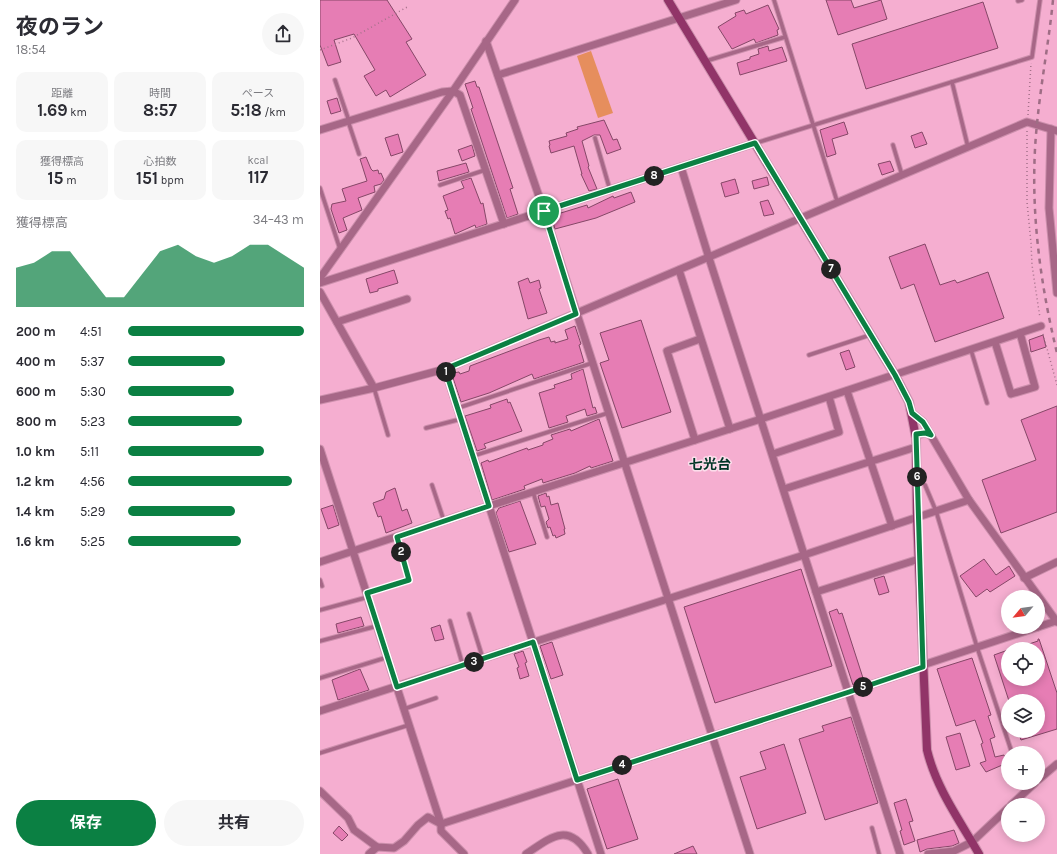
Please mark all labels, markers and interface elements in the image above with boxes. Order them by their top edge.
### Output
button: share [262,13,304,55]
text: 夜のラン [16,14,104,40]
text: 18:54 [16,42,46,57]
text: 距離 [51,87,73,100]
text: 時間 [149,87,171,100]
text: ペース [242,87,274,100]
text: 1.69 [37,100,68,120]
text: 8:57 [143,100,177,120]
text: 5:18 [230,100,262,120]
text: km [68,106,87,119]
text: /km [262,106,286,119]
text: kcal [247,154,269,167]
text: 獲得標高 [40,155,84,168]
text: 心拍数 [144,155,177,168]
pin: 8 [644,166,664,186]
text: 117 [248,167,268,187]
text: 15 [48,168,64,188]
text: 151 [136,168,158,188]
text: 8 [650,169,658,182]
text: m [64,174,76,187]
text: bpm [158,174,184,187]
pin [527,194,561,228]
icon: arrive [533,200,555,222]
text: 34–43 m [253,212,304,227]
text: 獲得標高 [16,215,68,230]
pin: 7 [821,259,841,279]
text: 7 [828,262,834,275]
text: 200 m [16,324,56,339]
text: 4:51 [80,324,102,339]
text: 400 m [16,354,56,369]
text: 5:37 [80,354,104,369]
pin: 1 [436,362,456,382]
text: 1 [444,365,448,378]
text: 600 m [16,384,56,399]
text: 5:30 [80,384,106,399]
text: 800 m [16,414,56,429]
text: 5:23 [80,414,106,429]
text: 1.0 km [16,444,55,459]
text: 5:11 [80,444,99,459]
district label: 七光台 [689,456,731,473]
pin: 6 [907,467,927,487]
text: 6 [914,470,920,483]
text: 1.2 km [16,474,55,489]
text: 4:56 [80,474,105,489]
text: 1.4 km [16,504,54,519]
text: 5:29 [80,504,105,519]
text: 1.6 km [16,534,55,549]
text: 5:25 [80,534,105,549]
pin: 2 [391,542,411,562]
text: 2 [398,545,404,558]
north arrow [1001,590,1045,634]
map controls [1001,590,1045,842]
button: locate [1001,642,1045,686]
pin: 3 [464,652,484,672]
text: 3 [471,655,477,668]
pin: 5 [853,677,873,697]
text: 5 [860,680,866,693]
button: layers [1001,694,1045,738]
button: + [1001,746,1045,790]
pin: 4 [612,755,632,775]
text: 4 [619,758,625,771]
button: − [1001,798,1045,842]
button: 保存 [16,800,156,846]
button: 共有 [164,800,304,846]

